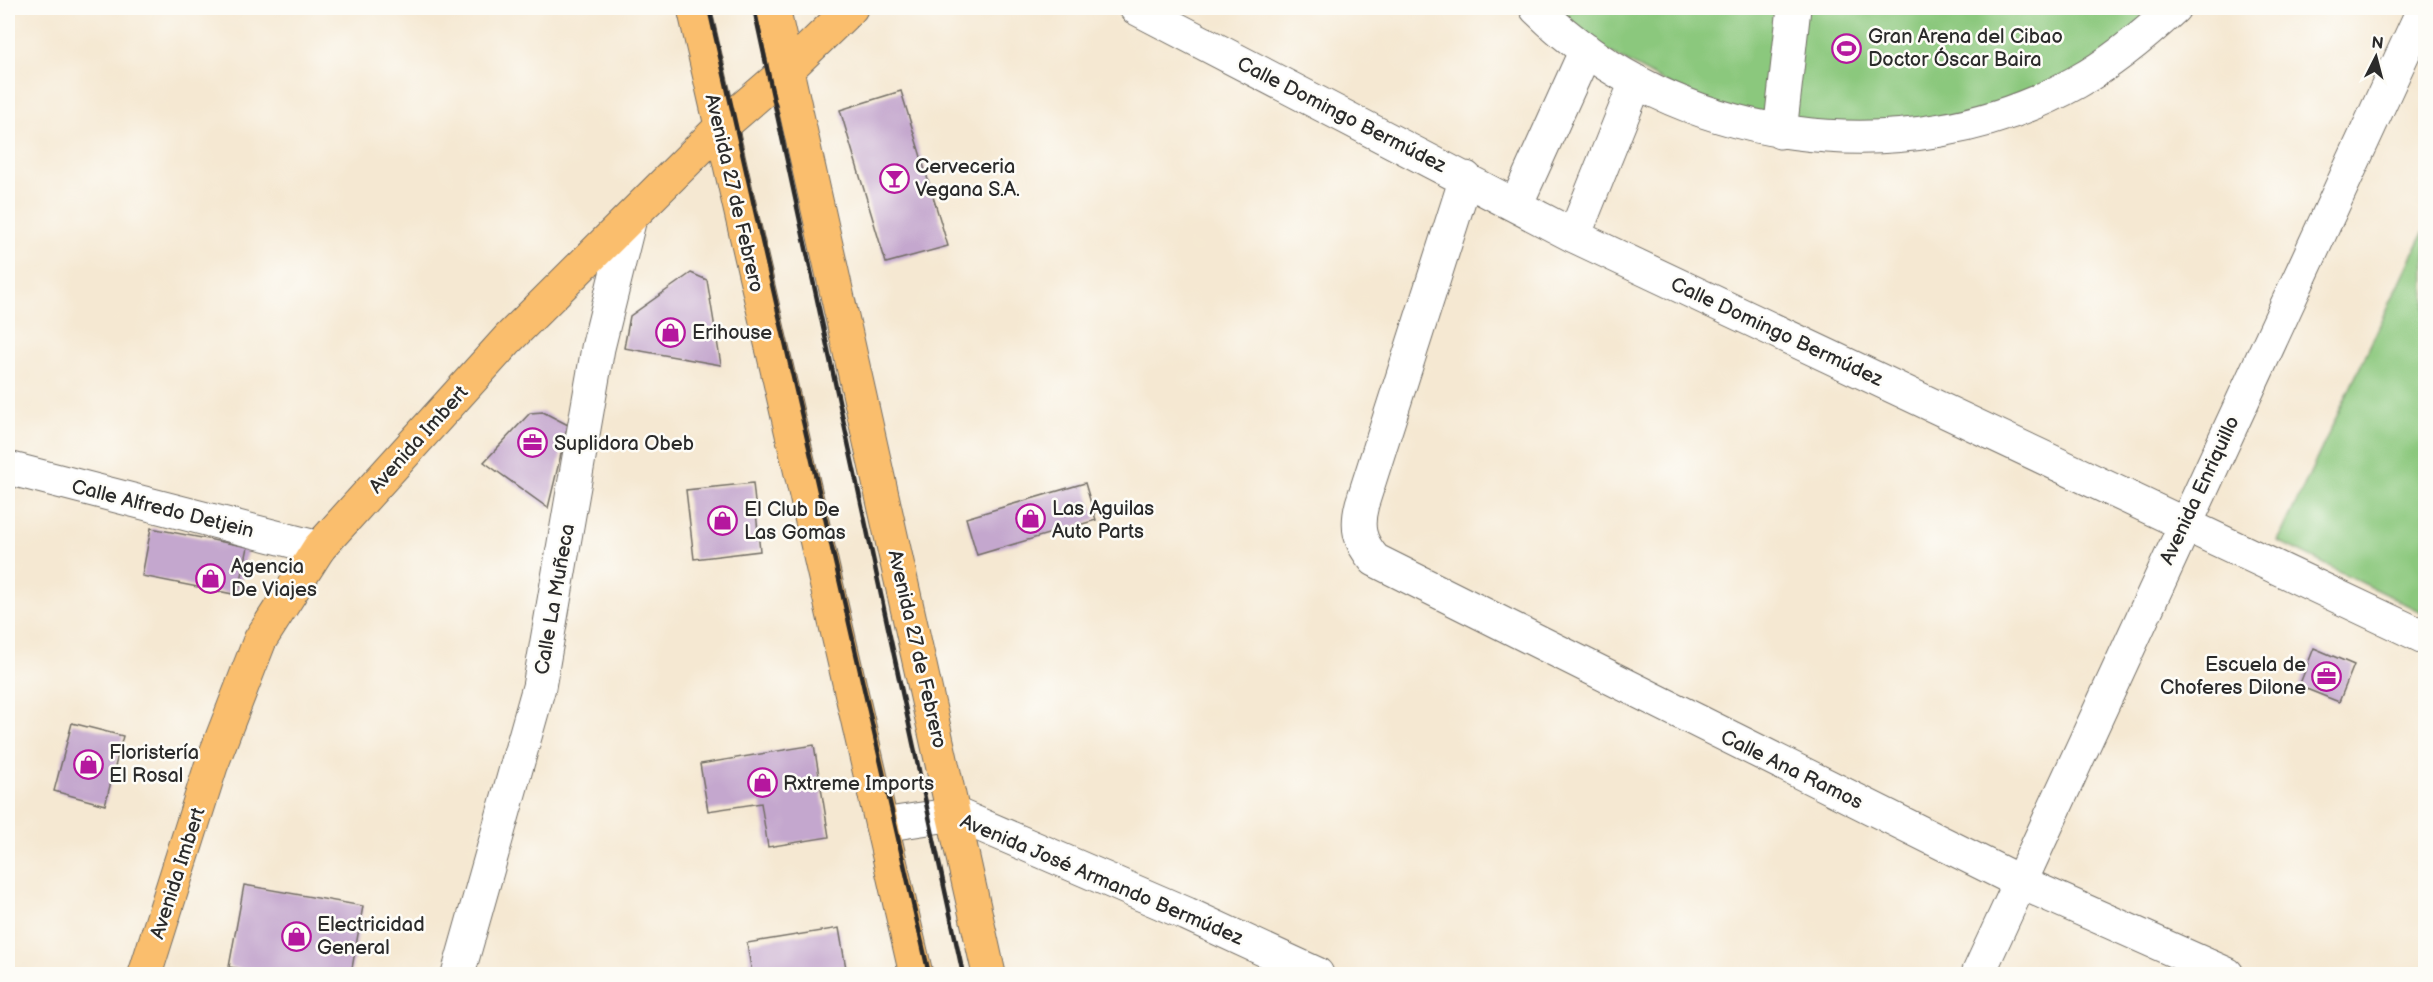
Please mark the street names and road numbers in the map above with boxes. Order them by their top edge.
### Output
street label: Calle Domingo Bermúdez [1233,52,1450,178]
street label: Avenida 27 de Febrero [700,92,769,295]
street label: Calle Domingo Bermúdez [1667,272,1887,392]
street label: Avenida Imbert [364,381,473,498]
street label: Avenida Enriquillo [2155,412,2245,568]
street label: Calle Alfredo Detjein [69,475,256,543]
street label: Calle La Muñeca [530,522,580,676]
street label: Avenida 27 de Febrero [883,548,952,751]
street label: Calle Ana Ramos [1717,725,1867,815]
street label: Avenida Imbert [145,805,210,942]
street label: Avenida José Armando Bermúdez [957,809,1247,951]

